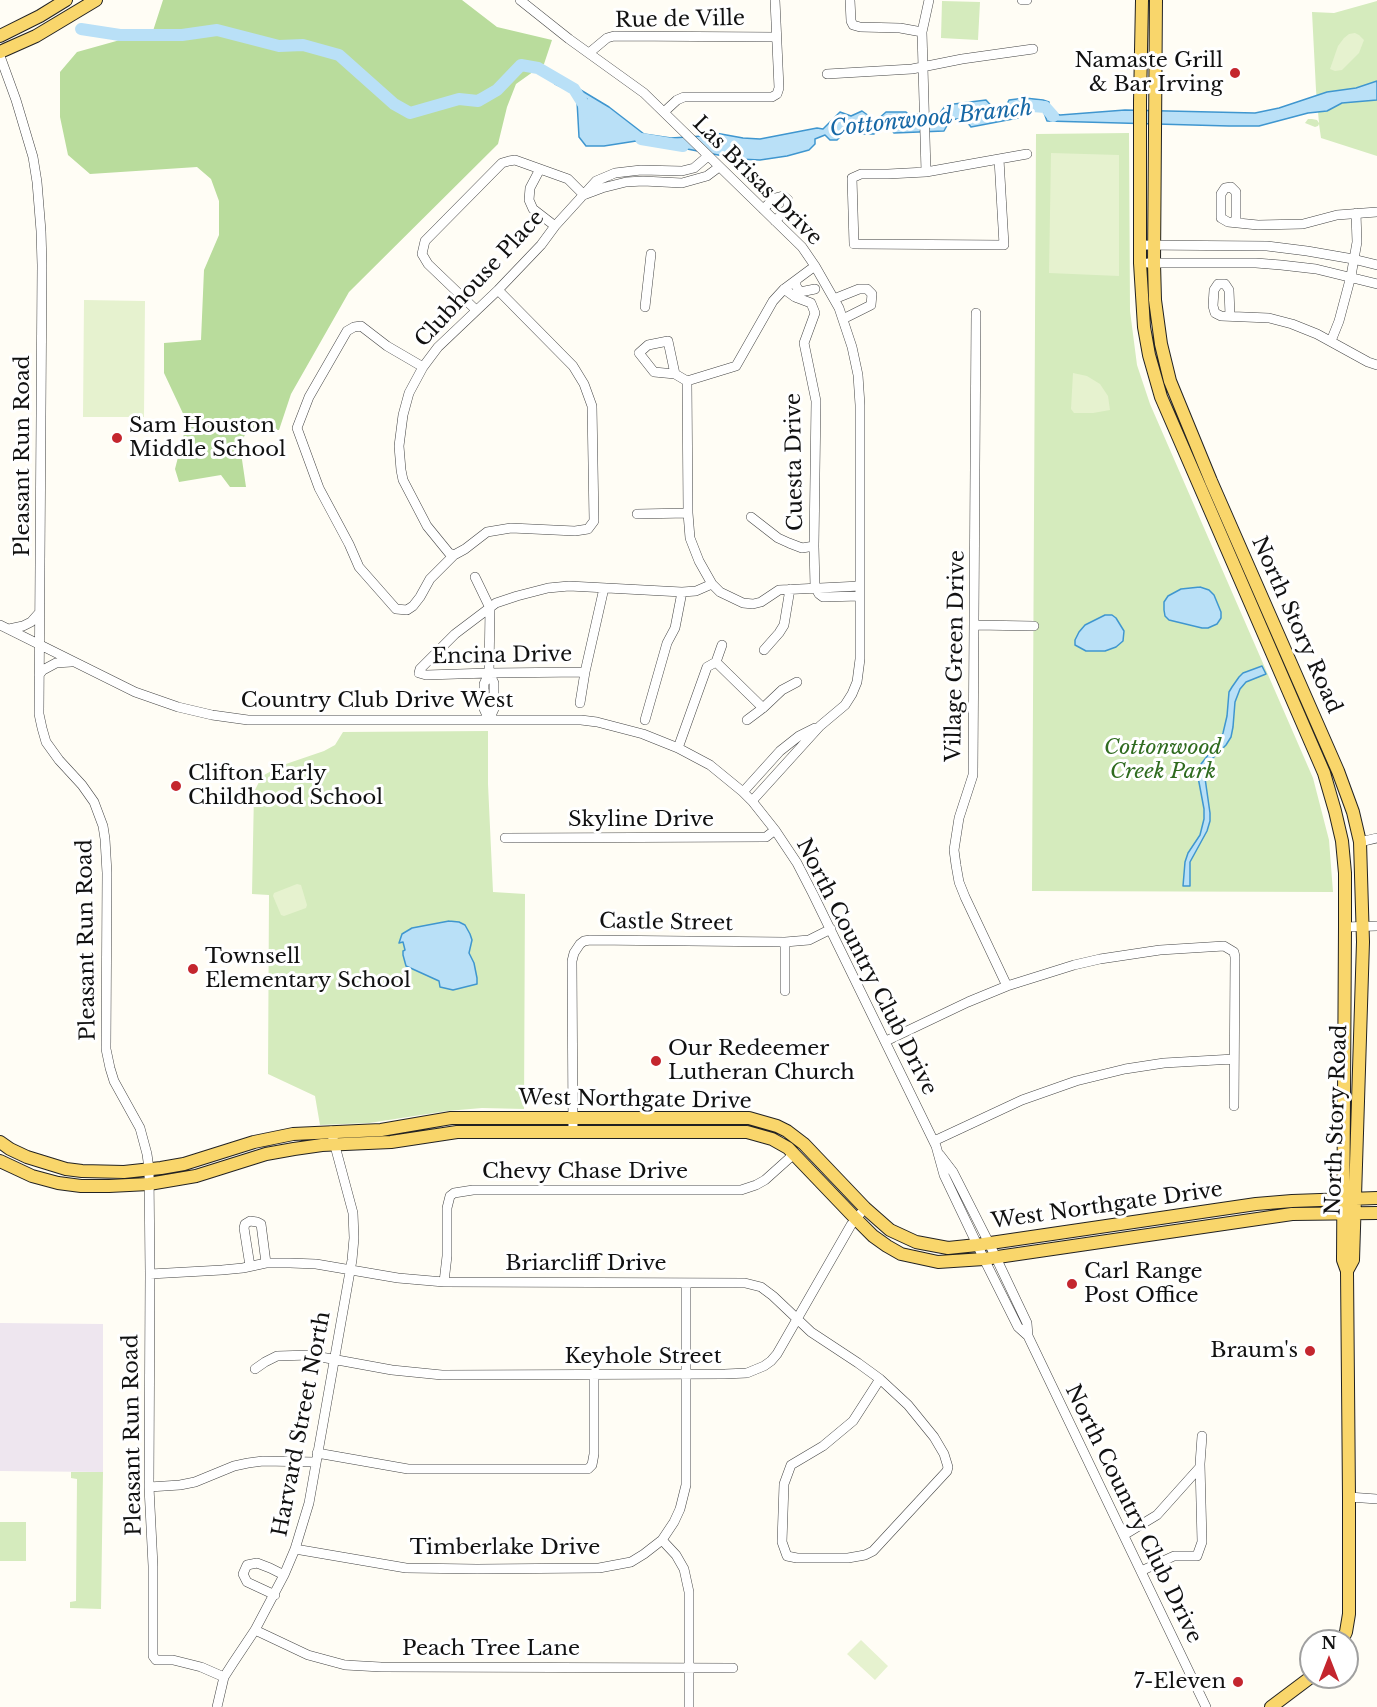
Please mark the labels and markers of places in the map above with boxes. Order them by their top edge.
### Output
place label: Namaste Grill & Bar Irving [1074,48,1223,98]
marker: Namaste Grill & Bar Irving [1228,66,1242,80]
place label: Sam Houston Middle School [129,413,286,463]
marker: Sam Houston Middle School [110,431,124,445]
place label: Clifton Early Childhood School [188,761,383,811]
marker: Clifton Early Childhood School [169,779,183,793]
place label: Townsell Elementary School [205,944,411,994]
marker: Townsell Elementary School [186,962,200,976]
place label: Our Redeemer Lutheran Church [668,1036,855,1086]
marker: Our Redeemer Lutheran Church [649,1054,663,1068]
place label: Carl Range Post Office [1084,1259,1203,1309]
marker: Carl Range Post Office [1065,1277,1079,1291]
place label: Braum's [1210,1338,1298,1364]
marker: Braum's [1303,1344,1317,1358]
place label: 7-Eleven [1134,1669,1226,1695]
marker: 7-Eleven [1231,1675,1245,1689]

